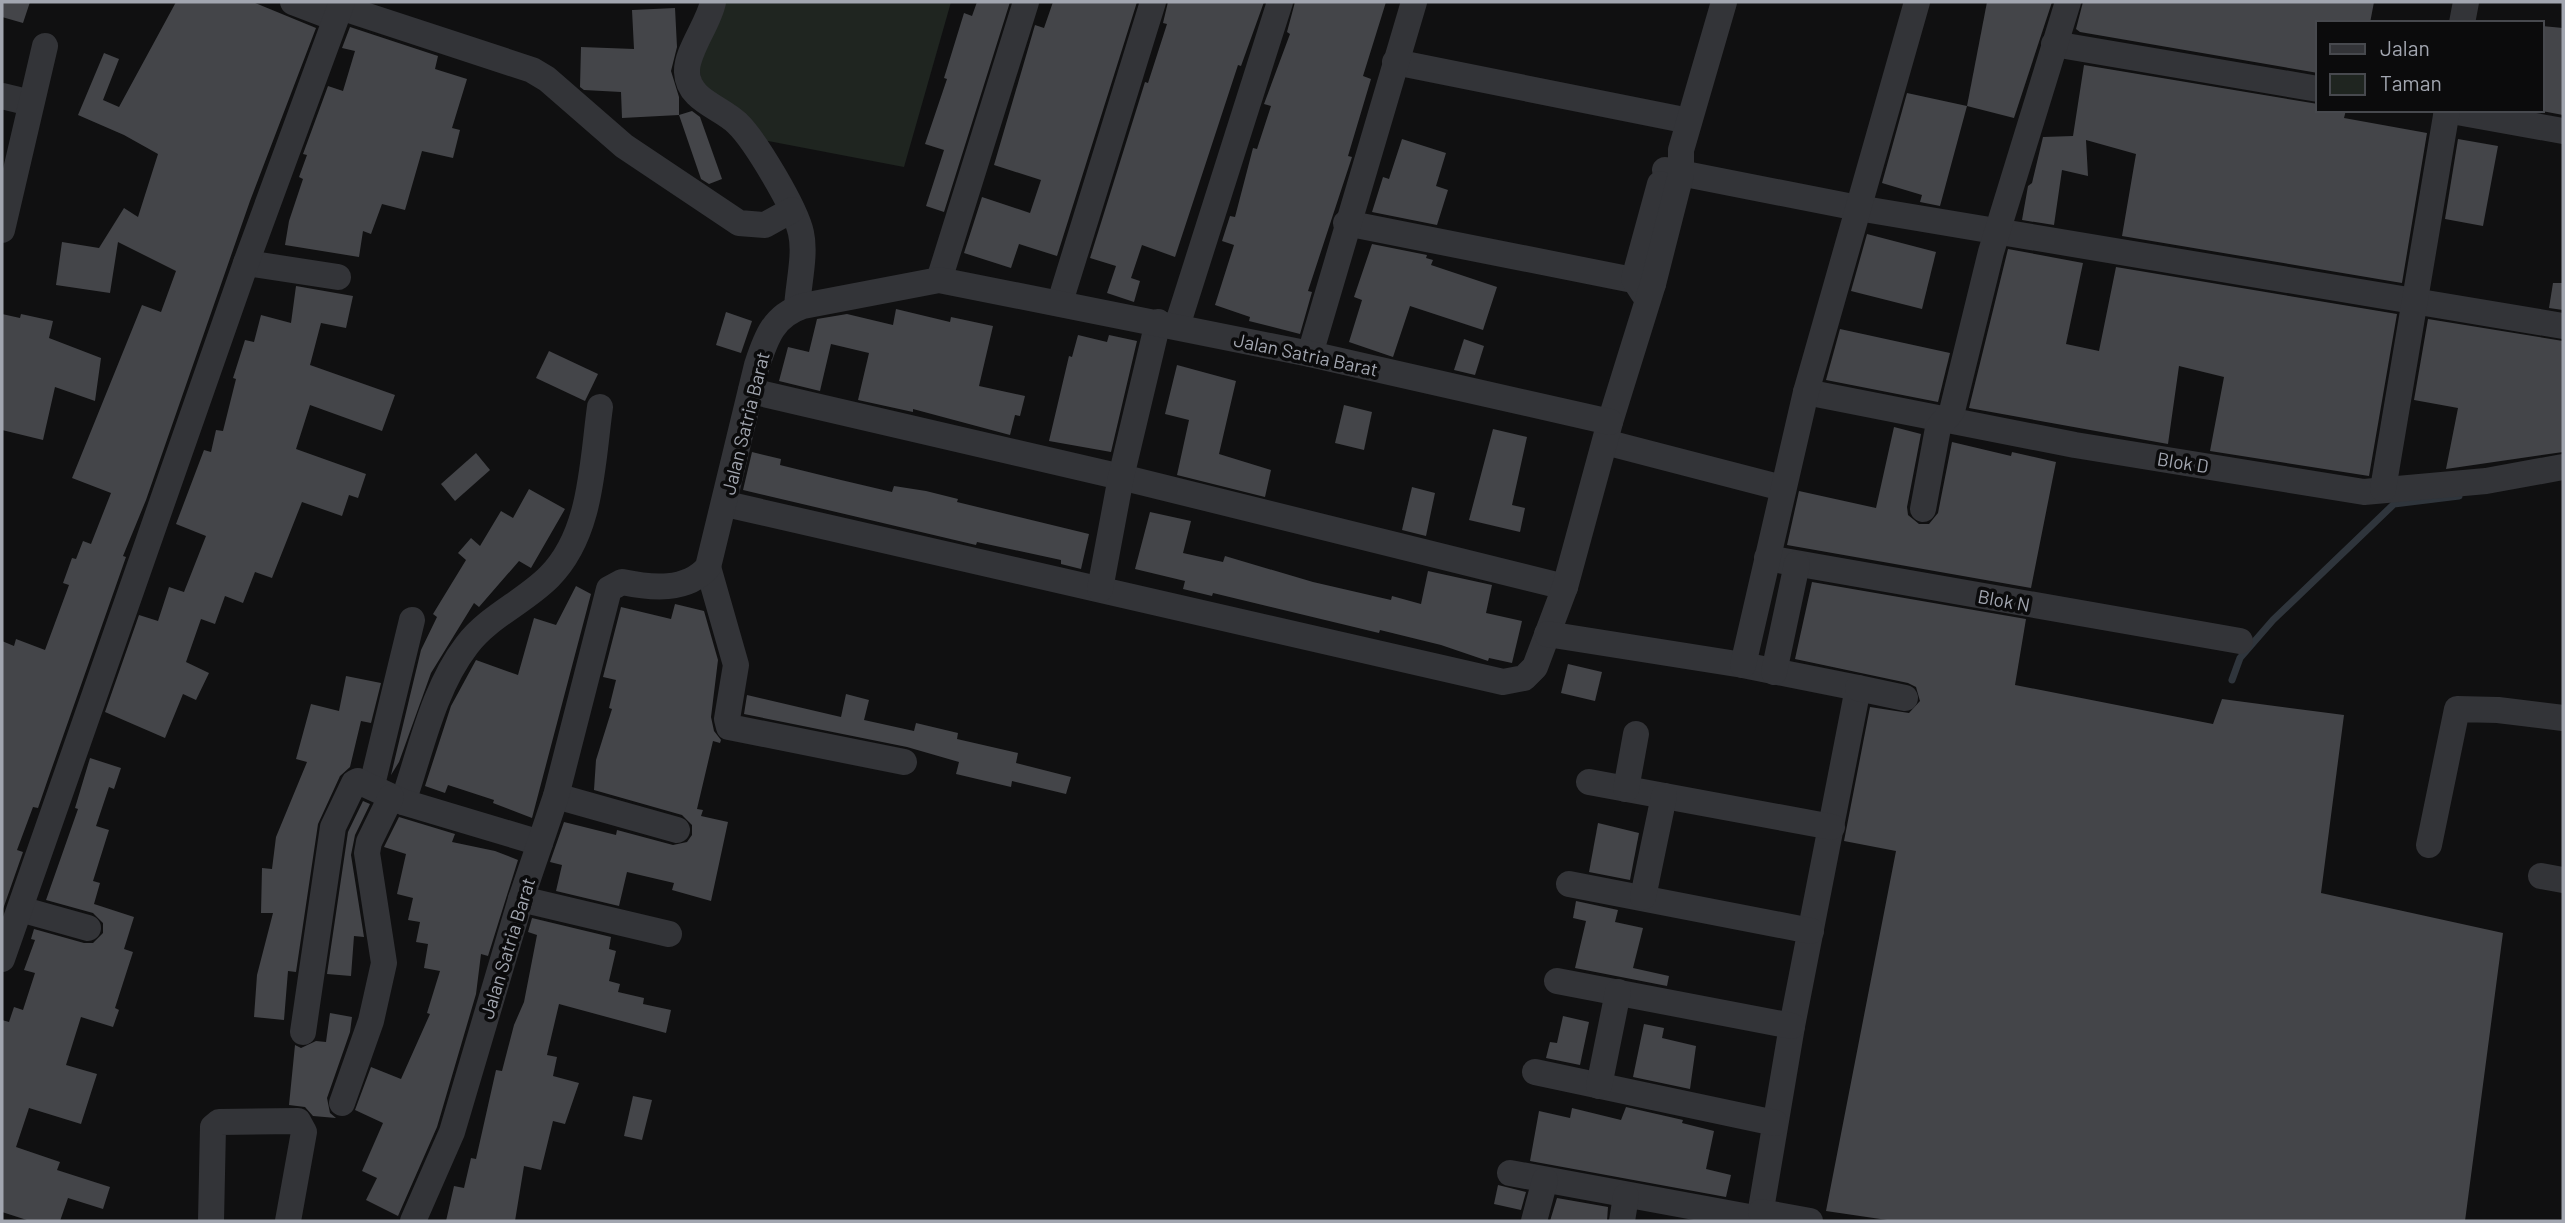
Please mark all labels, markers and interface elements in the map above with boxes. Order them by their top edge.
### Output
legend [2316,21,2544,112]
text: Jalan [2380,35,2430,60]
text: Taman [2380,70,2442,95]
street label: Jalan Satria Barat [1232,328,1380,380]
street label: Jalan Satria Barat [716,349,774,497]
street label: Blok D [2156,447,2210,477]
street label: Blok N [1976,584,2032,616]
street label: Jalan Satria Barat [475,875,539,1021]

